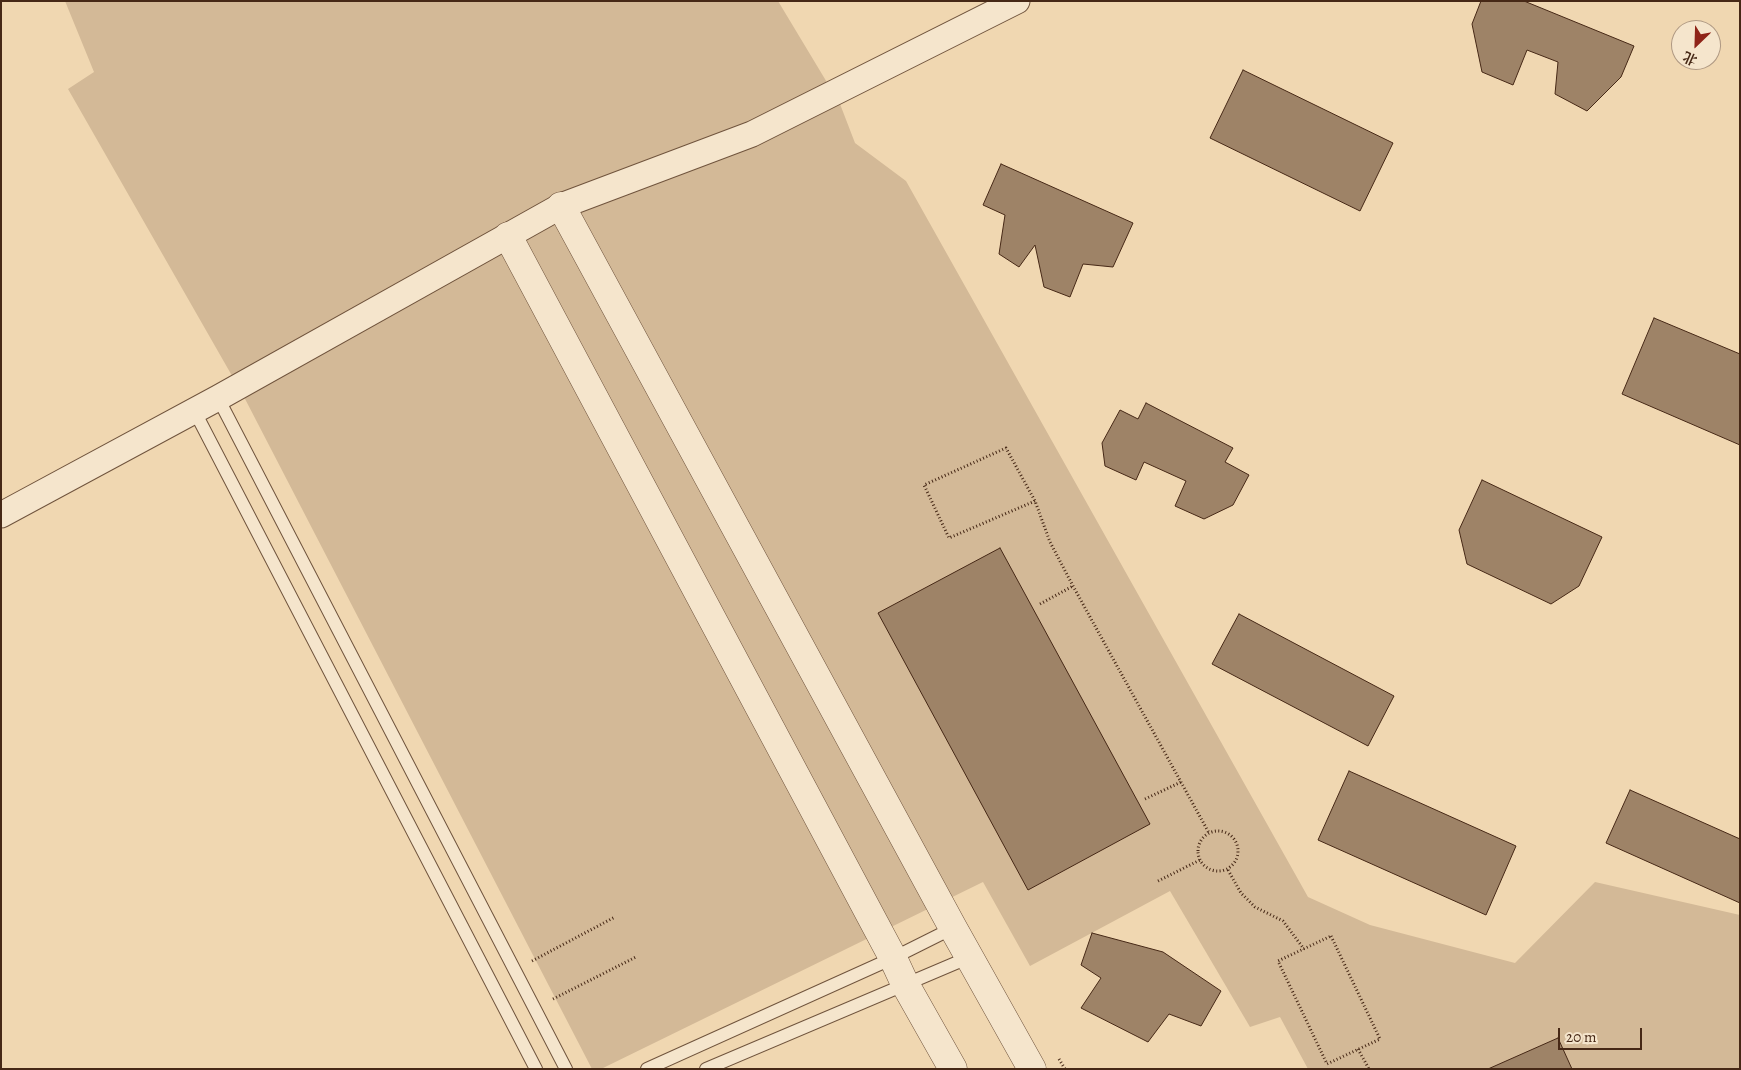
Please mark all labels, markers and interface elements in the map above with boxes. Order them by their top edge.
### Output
north arrow [1671,20,1721,70]
text: 北 [1680,47,1700,70]
scale bar [1561,1018,1645,1050]
text: 20 m [1566,1027,1597,1047]

